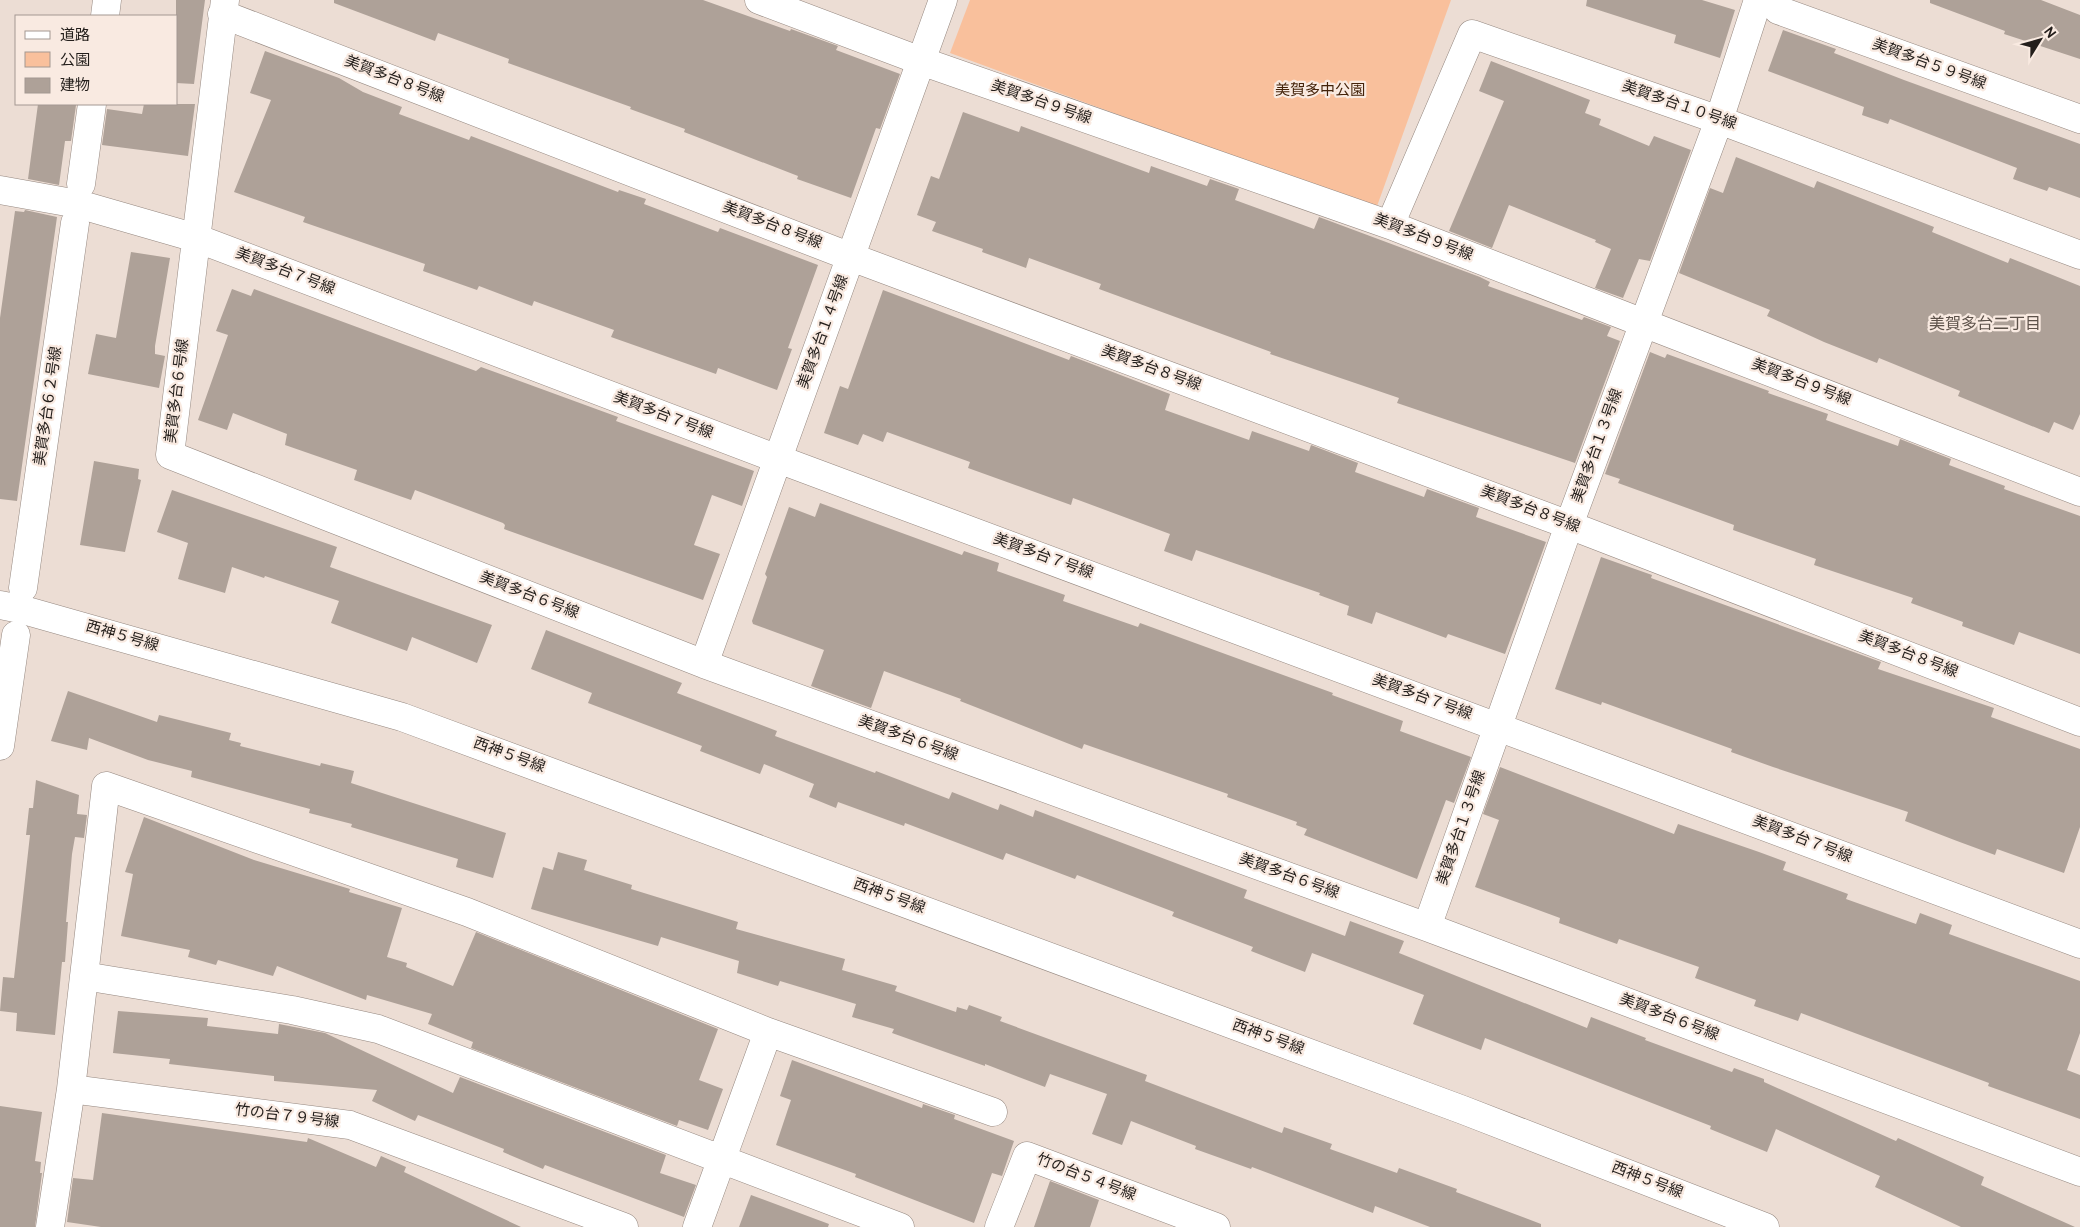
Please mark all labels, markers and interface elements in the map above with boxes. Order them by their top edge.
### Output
legend [15,15,178,105]
north arrow [2015,15,2065,65]
text: N [2039,24,2059,42]
text: 道路 [60,27,90,46]
street label: 美賀多台５９号線 [1869,36,1989,94]
text: 公園 [60,52,90,71]
street label: 美賀多台８号線 [342,52,446,108]
text: 建物 [60,77,90,96]
street label: 美賀多台９号線 [988,77,1094,129]
street label: 美賀多台１０号線 [1619,77,1739,135]
park label: 美賀多中公園 [1275,82,1365,101]
street label: 美賀多台８号線 [720,198,824,254]
street label: 美賀多台９号線 [1371,210,1475,266]
street label: 美賀多台７号線 [233,244,337,300]
street label: 美賀多台１４号線 [795,272,853,392]
district label: 美賀多台二丁目 [1929,315,2041,335]
street label: 美賀多台６号線 [162,338,194,444]
street label: 美賀多台８号線 [1098,342,1204,396]
street label: 美賀多台６２号線 [31,345,67,467]
street label: 美賀多台９号線 [1749,355,1853,411]
street label: 美賀多台１３号線 [1569,386,1627,506]
street label: 美賀多台７号線 [611,388,715,444]
street label: 美賀多台８号線 [1478,482,1582,538]
street label: 美賀多台７号線 [990,530,1096,584]
street label: 美賀多台６号線 [477,568,581,624]
street label: 西神５号線 [83,618,161,656]
street label: 美賀多台８号線 [1856,627,1960,683]
street label: 美賀多台７号線 [1369,671,1475,725]
street label: 美賀多台６号線 [855,712,961,766]
street label: 西神５号線 [471,734,547,778]
street label: 美賀多台１３号線 [1433,768,1491,888]
street label: 美賀多台７号線 [1750,812,1854,868]
street label: 美賀多台６号線 [1236,850,1342,904]
street label: 西神５号線 [851,875,927,919]
street label: 美賀多台６号線 [1617,990,1721,1046]
street label: 西神５号線 [1230,1016,1306,1060]
street label: 竹の台７９号線 [234,1101,340,1133]
street label: 竹の台５４号線 [1034,1150,1138,1206]
street label: 西神５号線 [1609,1159,1685,1203]

